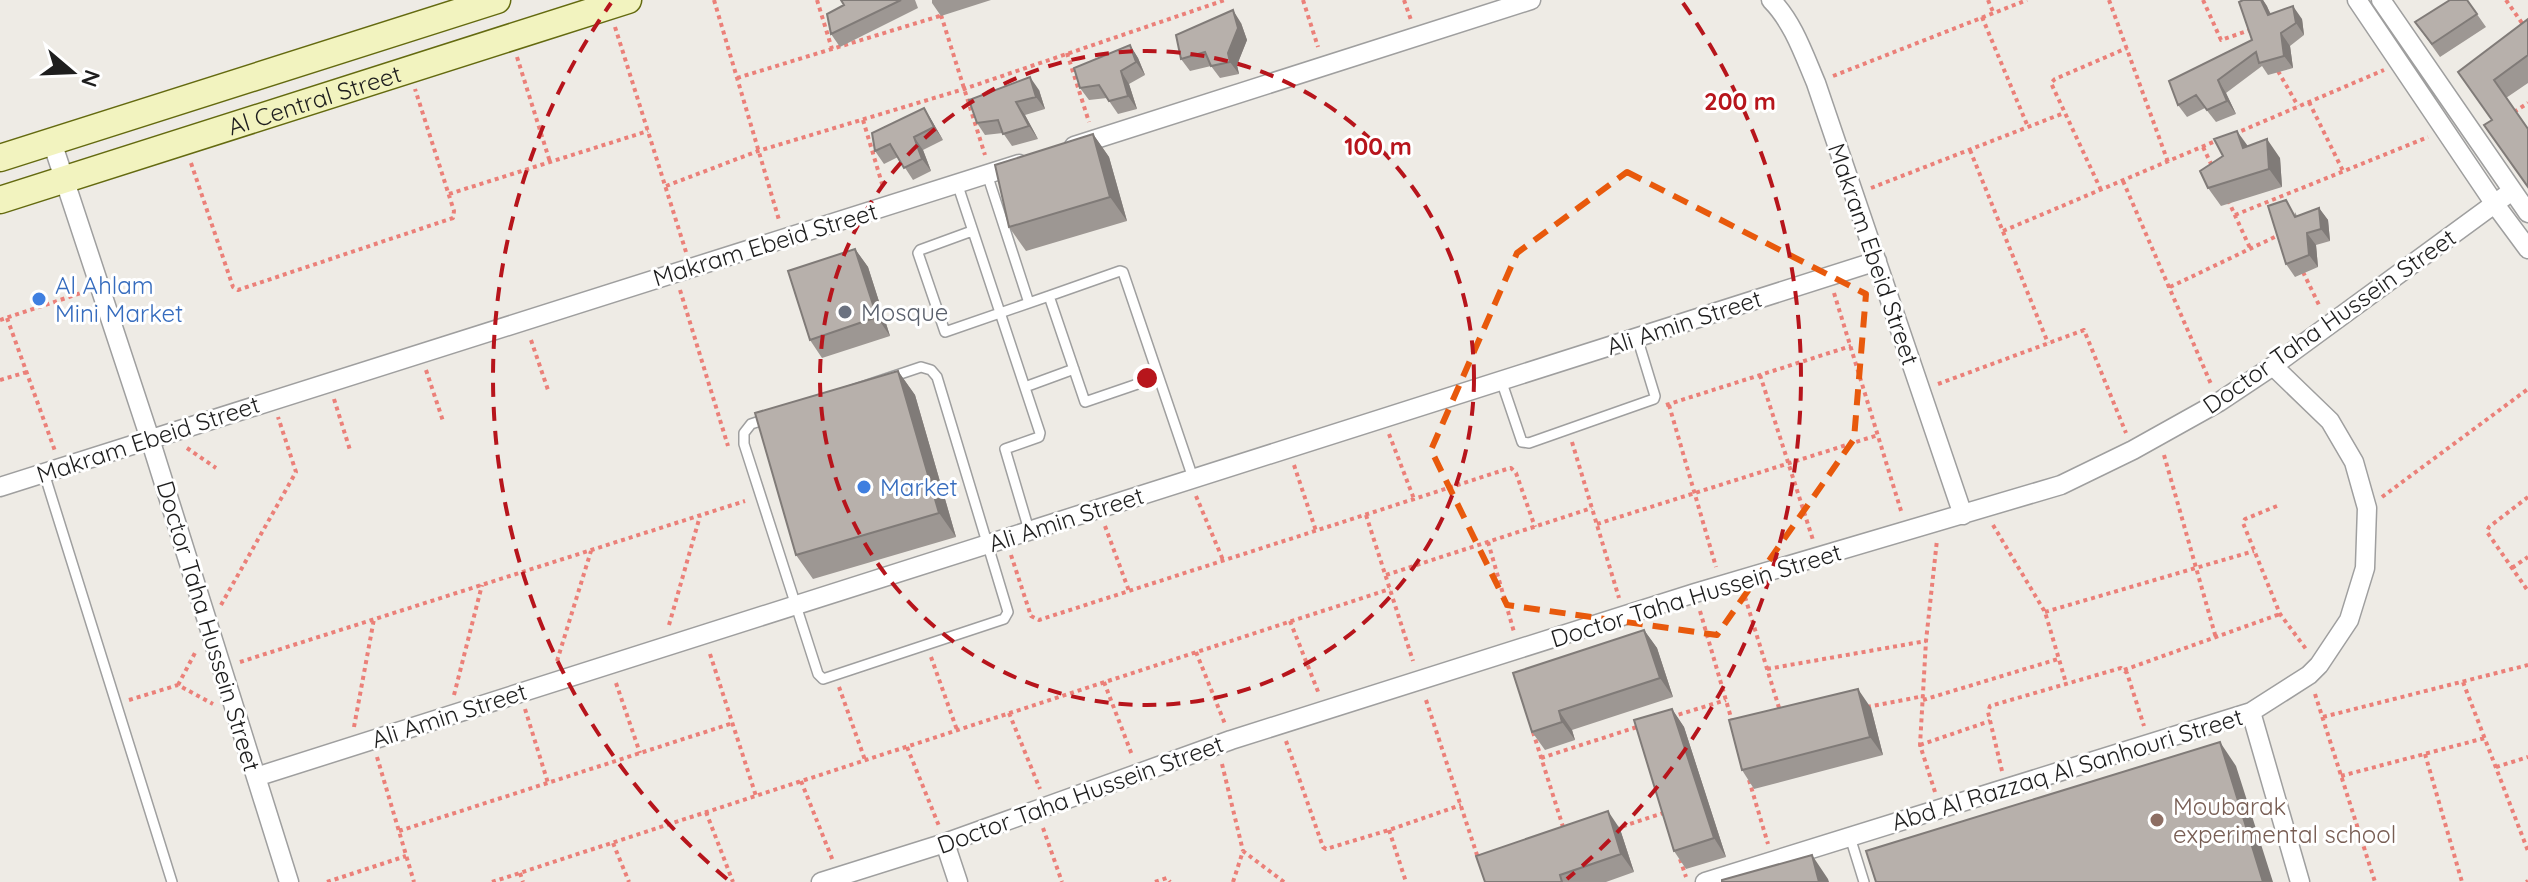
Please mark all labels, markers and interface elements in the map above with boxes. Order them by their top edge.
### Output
north arrow [32,32,112,112]
street label: Al Central Street [224,58,405,141]
text: N [75,66,107,91]
text: 200 m [1704,86,1776,116]
text: 100 m [1344,131,1412,161]
street label: Makram Ebeid Street [1822,139,1926,369]
street label: Makram Ebeid Street [649,196,881,292]
street label: Doctor Taha Hussein Street [2197,222,2461,420]
place label: Al Ahlam Mini Market [55,270,183,328]
street label: Ali Amin Street [1603,283,1765,361]
marker: Al Ahlam Mini Market [30,290,48,308]
place label: Mosque [861,297,948,327]
marker: Mosque [836,303,854,321]
centre of rings [1133,364,1161,392]
street label: Makram Ebeid Street [33,389,263,489]
place label: Market [880,472,958,502]
street label: Doctor Taha Hussein Street [150,477,268,775]
marker: Market [855,478,873,496]
street label: Ali Amin Street [985,480,1147,558]
street label: Doctor Taha Hussein Street [1547,536,1845,654]
street label: Ali Amin Street [368,676,530,754]
street label: Abd Al Razzaq Al Sanhouri Street [1888,701,2246,837]
street label: Doctor Taha Hussein Street [933,728,1227,860]
place label: Moubarak experimental school [2173,791,2396,849]
marker: Moubarak experimental school [2148,811,2166,829]

